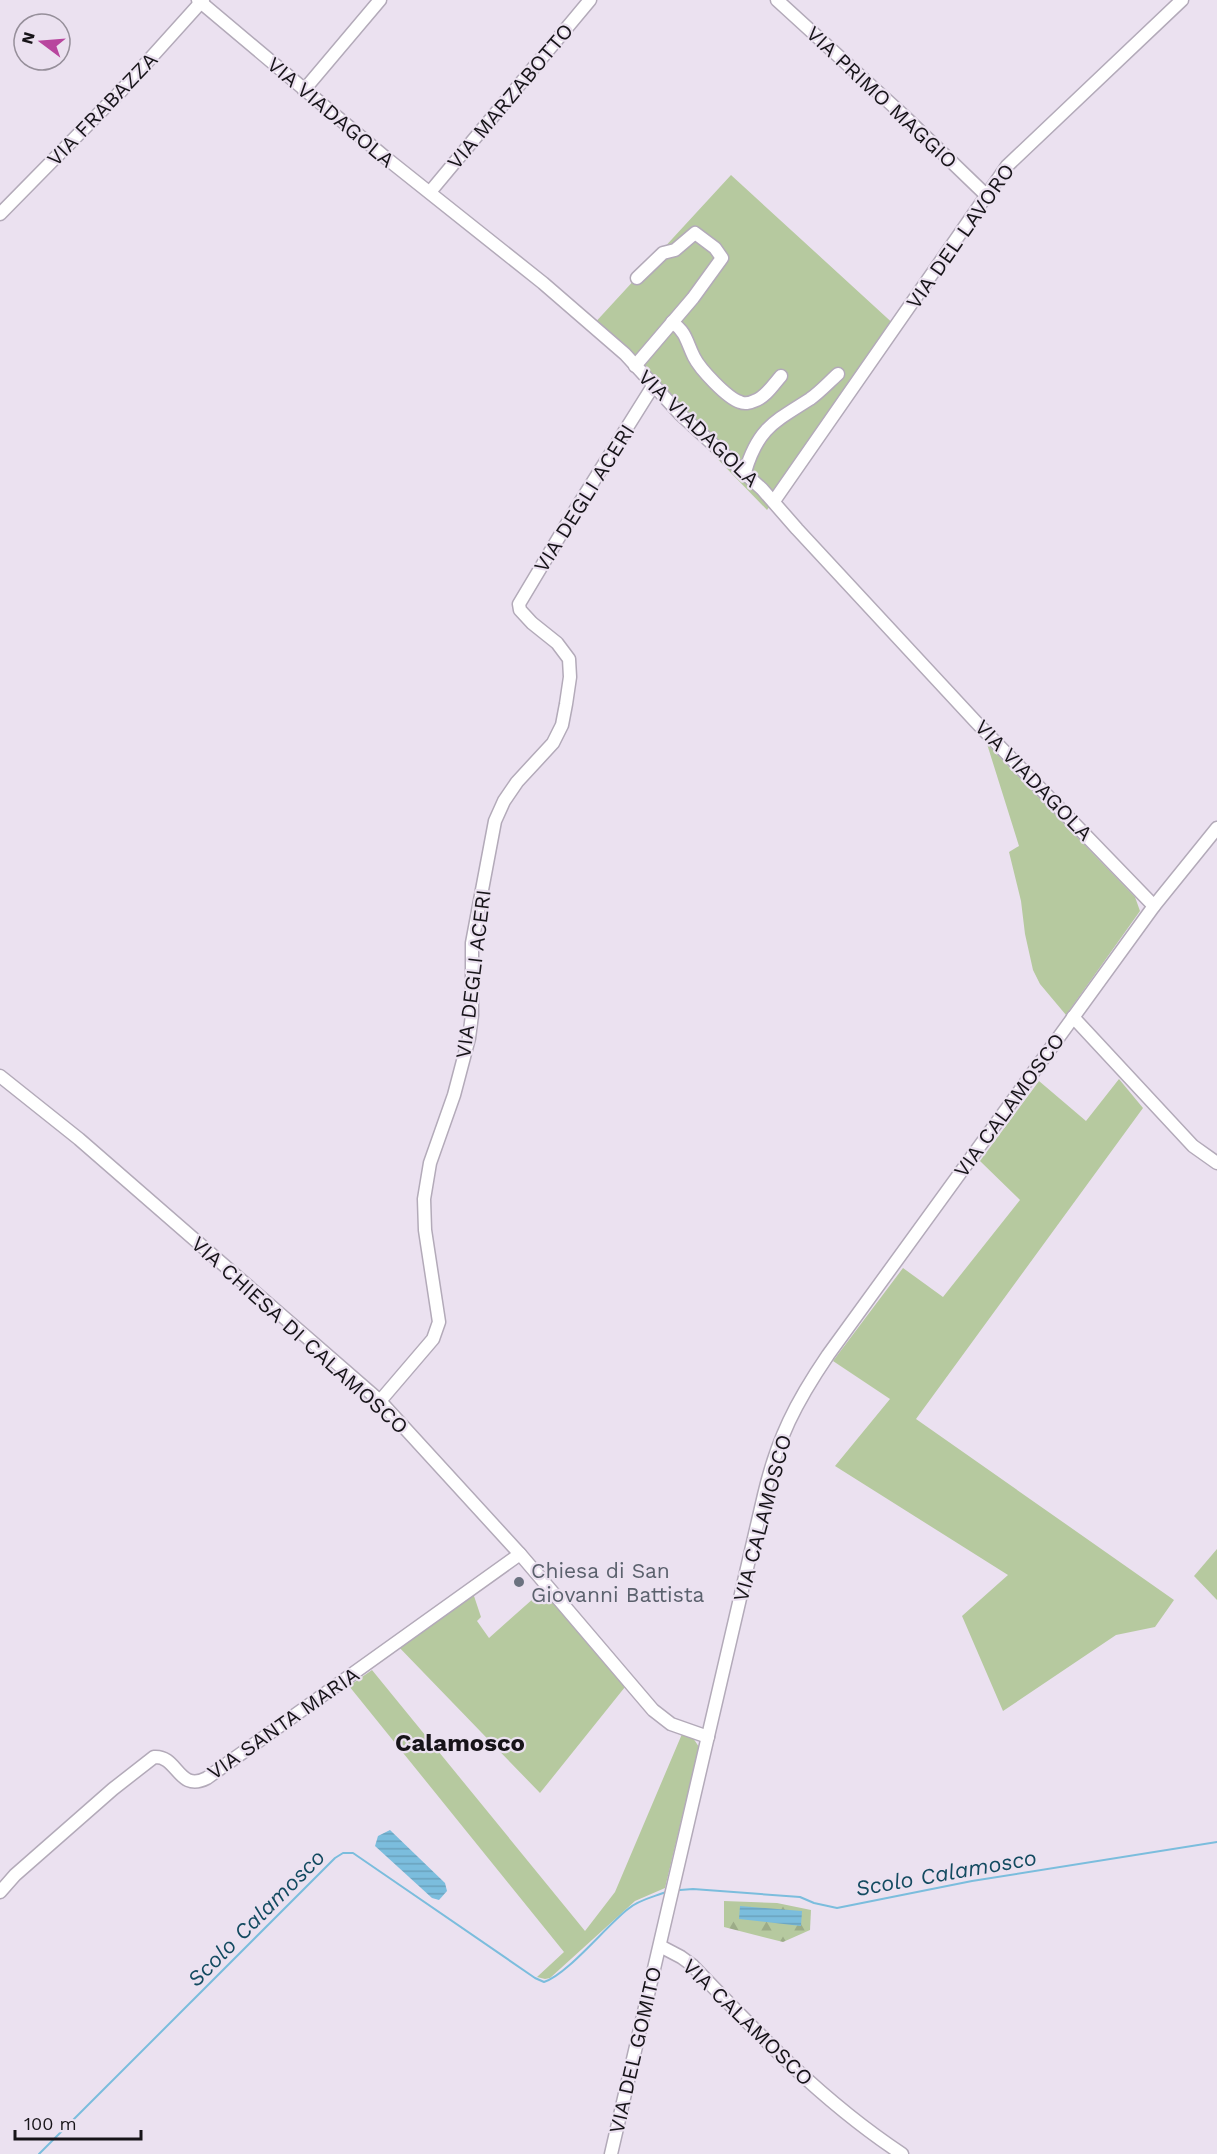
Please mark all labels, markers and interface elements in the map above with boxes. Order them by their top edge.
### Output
north arrow [12,12,72,72]
street label: VIA MARZABOTTO [442,18,578,174]
street label: VIA PRIMO MAGGIO [801,21,963,173]
text: N [17,30,39,46]
street label: VIA FRABAZZA [41,47,163,171]
street label: VIA VIADAGOLA [262,52,400,173]
street label: VIA DEL LAVORO [901,159,1019,313]
street label: VIA VIADAGOLA [633,364,765,492]
street label: VIA DEGLI ACERI [528,419,640,577]
street label: VIA VIADAGOLA [970,714,1098,846]
street label: VIA DEGLI ACERI [450,888,496,1060]
street label: VIA CALAMOSCO [948,1028,1070,1182]
street label: VIA CHIESA DI CALAMOSCO [186,1231,414,1439]
street label: VIA CALAMOSCO [728,1432,796,1604]
place label: Chiesa di San Giovanni Battista [531,1558,705,1607]
marker: Chiesa di San Giovanni Battista [512,1575,526,1589]
street label: VIA SANTA MARIA [202,1661,364,1785]
district label: Calamosco [395,1729,525,1757]
water label: Scolo Calamosco [182,1844,330,1992]
water label: Scolo Calamosco [853,1845,1039,1901]
street label: VIA CALAMOSCO [677,1953,819,2091]
street label: VIA DEL GOMITO [604,1964,666,2136]
scale bar [15,2103,141,2141]
text: 100 m [24,2113,77,2134]

